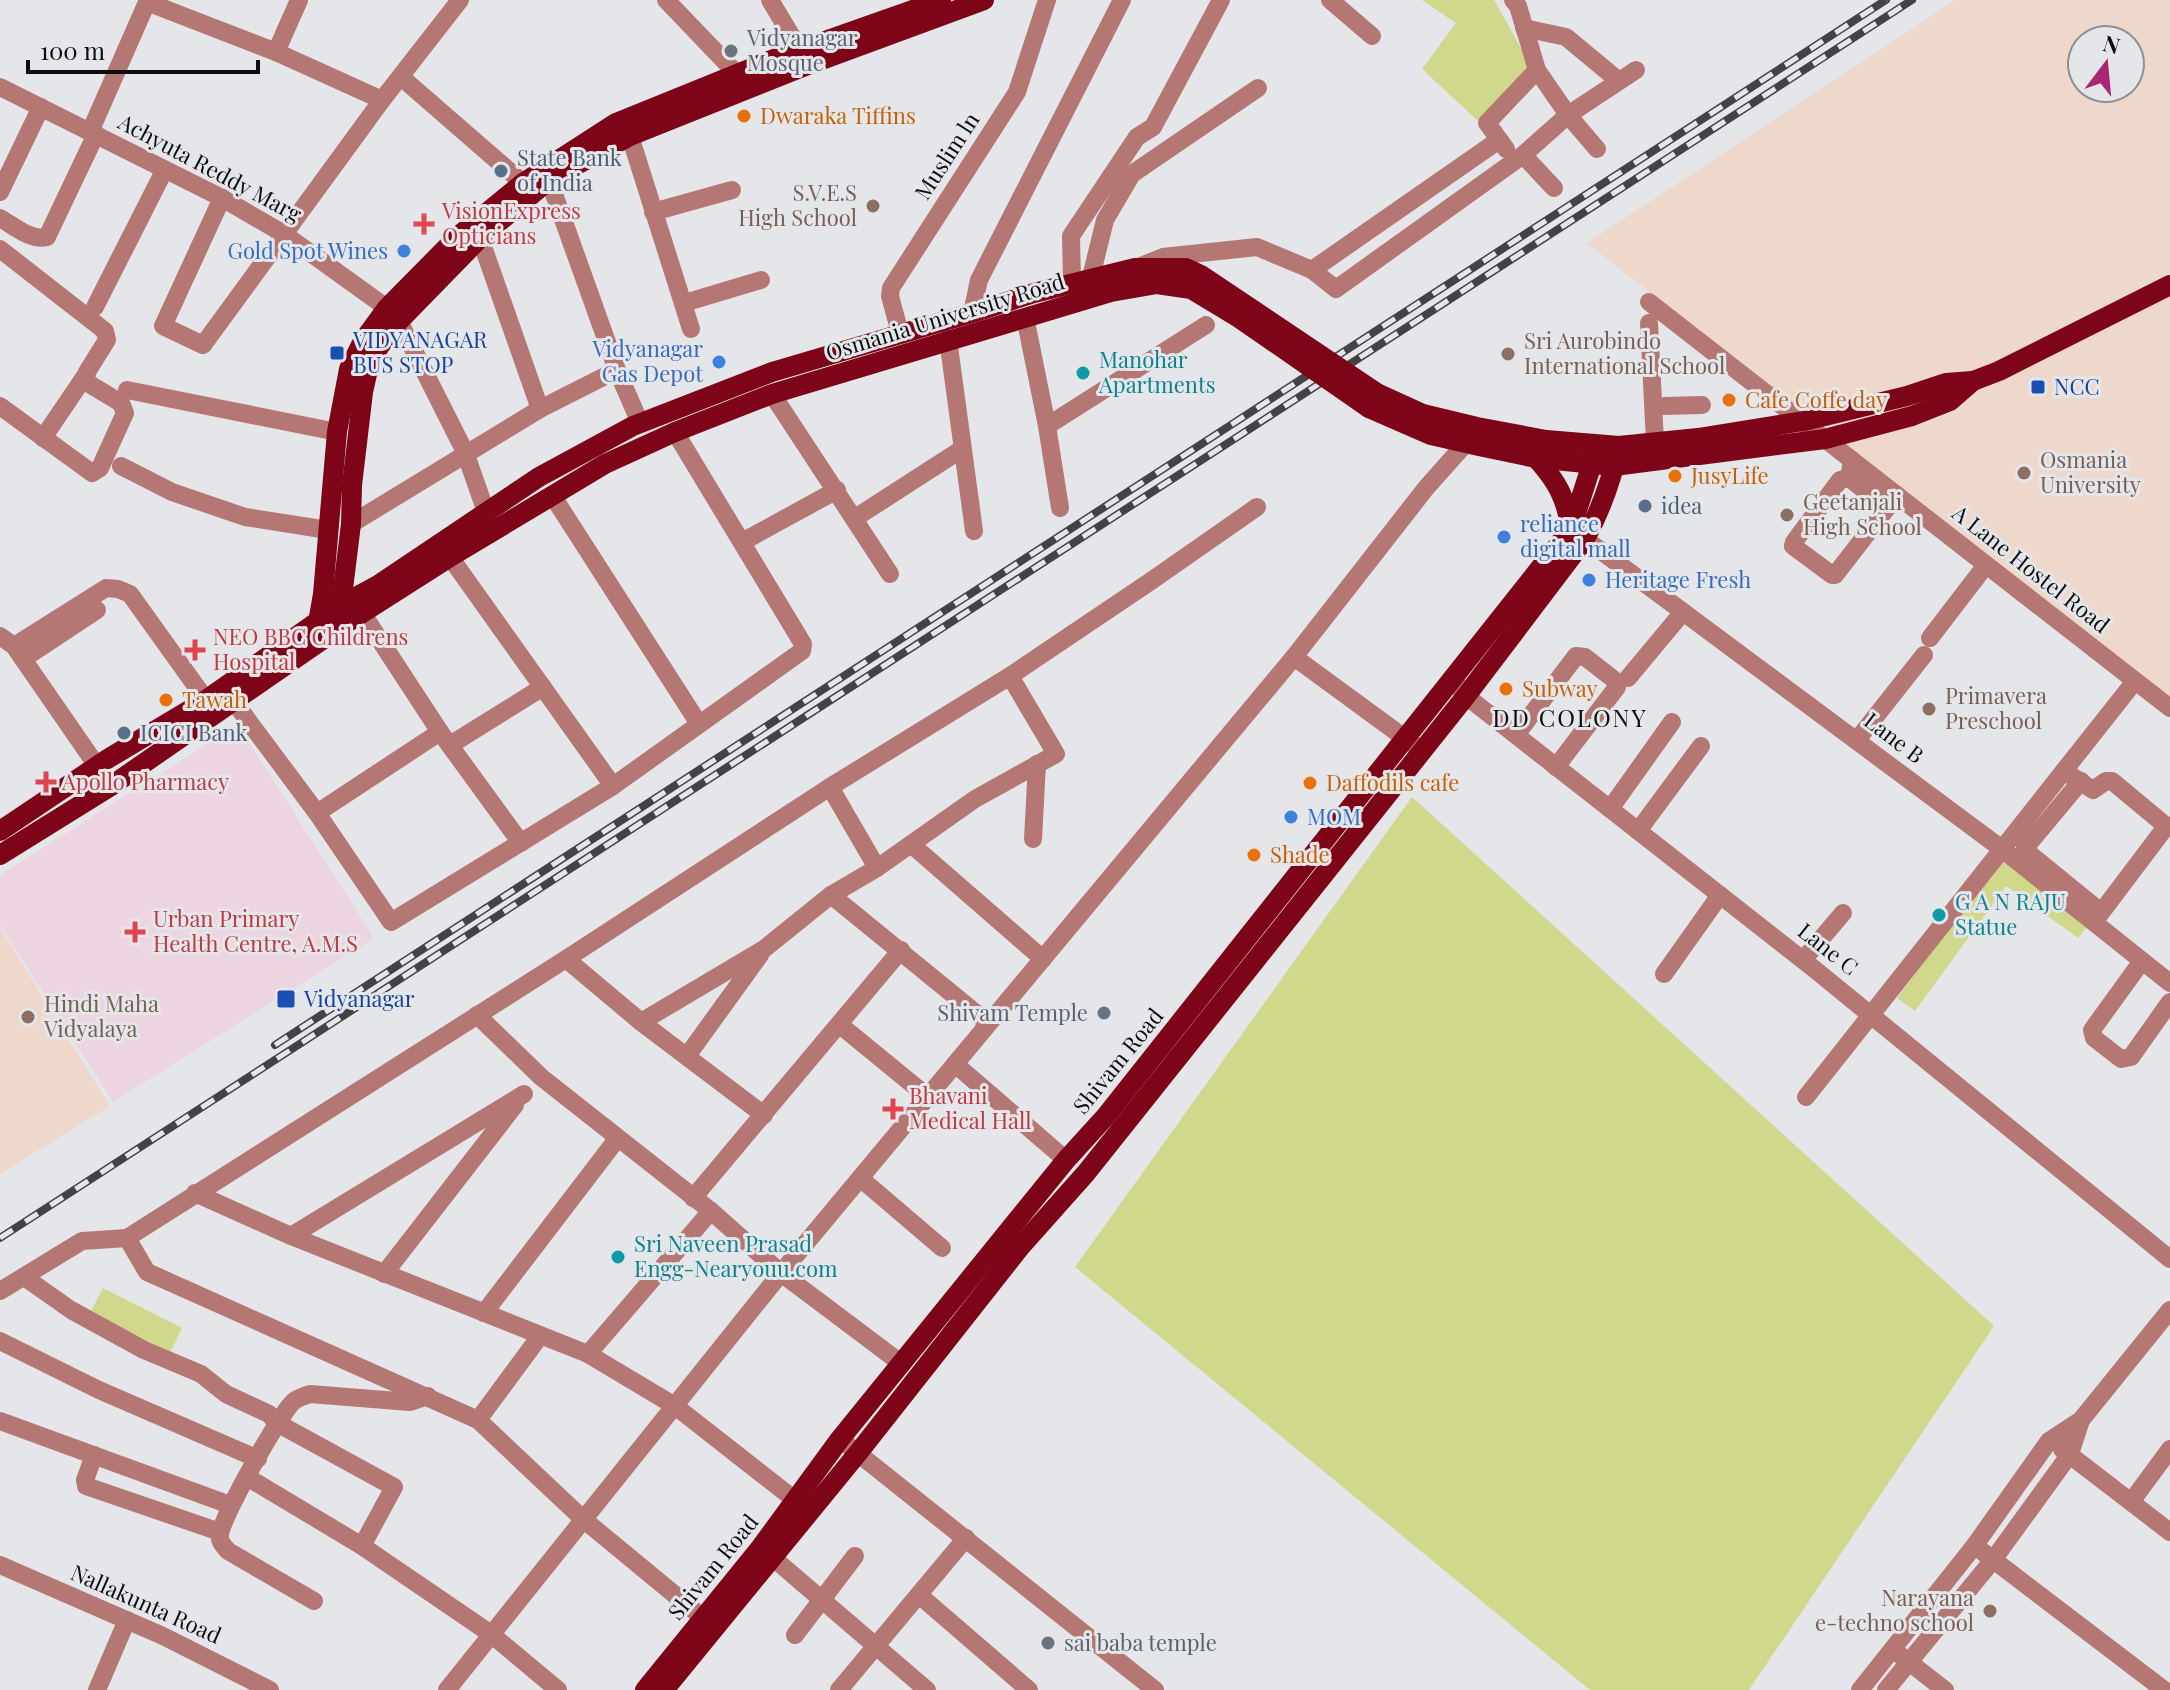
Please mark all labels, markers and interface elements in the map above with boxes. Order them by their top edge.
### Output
place label: Vidyanagar Mosque [746,22,858,77]
scale bar [28,24,258,74]
north arrow [2066,24,2146,104]
text: N [2100,27,2124,60]
text: 100 m [40,34,105,66]
marker: Vidyanagar Mosque [722,42,740,60]
place label: Dwaraka Tiffins [760,100,916,130]
street label: Achyuta Reddy Marg [113,106,308,228]
street label: Muslim ln [907,106,985,205]
marker: Dwaraka Tiffins [735,107,753,125]
place label: State Bank of India [517,142,622,197]
marker: State Bank of India [492,162,510,180]
place label: S.V.E.S High School [738,177,857,232]
place label: VisionExpress Opticians [441,195,581,250]
marker: S.V.E.S High School [864,197,882,215]
marker: VisionExpress Opticians [413,213,435,235]
place label: Gold Spot Wines [228,235,388,265]
marker: Gold Spot Wines [395,242,413,260]
street label: Osmania University Road [822,265,1068,367]
place label: VIDYANAGAR BUS STOP [352,324,488,379]
place label: Sri Aurobindo International School [1524,325,1725,380]
place label: Vidyanagar Gas Depot [591,333,704,388]
marker: VIDYANAGAR BUS STOP [328,344,346,362]
place label: Manohar Apartments [1098,344,1216,399]
marker: Sri Aurobindo International School [1499,345,1517,363]
marker: Vidyanagar Gas Depot [710,353,728,371]
marker: Manohar Apartments [1074,364,1092,382]
place label: NCC [2054,371,2100,401]
marker: NCC [2029,378,2047,396]
place label: Cafe Coffe day [1745,384,1887,414]
marker: Cafe Coffe day [1720,391,1738,409]
place label: Osmania University [2040,444,2141,499]
place label: JusyLife [1690,460,1769,490]
marker: Osmania University [2015,464,2033,482]
marker: JusyLife [1666,467,1684,485]
place label: Geetanjali High School [1803,486,1922,541]
place label: idea [1661,490,1702,520]
marker: idea [1636,497,1654,515]
street label: A Lane Hostel Road [1946,497,2117,639]
marker: Geetanjali High School [1778,506,1796,524]
place label: reliance digital mall [1520,508,1631,563]
marker: reliance digital mall [1495,528,1513,546]
place label: Heritage Fresh [1605,564,1751,594]
marker: Heritage Fresh [1580,571,1598,589]
place label: NEO BBC Childrens Hospital [213,621,408,676]
marker: NEO BBC Childrens Hospital [184,639,206,661]
place label: Subway [1522,673,1598,703]
marker: Subway [1497,680,1515,698]
place label: Primavera Preschool [1945,680,2047,735]
place label: Tawah [182,684,247,714]
marker: Tawah [157,691,175,709]
marker: Primavera Preschool [1920,700,1938,718]
district label: DD COLONY [1492,701,1648,733]
street label: Lane B [1859,705,1931,769]
place label: ICICI Bank [140,717,248,747]
marker: ICICI Bank [115,724,133,742]
place label: Apollo Pharmacy [61,766,229,796]
place label: Daffodils cafe [1326,767,1459,797]
marker: Apollo Pharmacy [37,773,55,791]
marker: Daffodils cafe [1301,774,1319,792]
place label: MOM [1307,801,1361,831]
marker: MOM [1282,808,1300,826]
place label: Shade [1270,839,1330,869]
marker: Shade [1245,846,1263,864]
place label: G A N RAJU Statue [1955,886,2066,941]
place label: Urban Primary Health Centre, A.M.S [153,903,358,958]
marker: G A N RAJU Statue [1930,906,1948,924]
street label: Lane C [1792,915,1865,981]
marker: Urban Primary Health Centre, A.M.S [124,921,146,943]
place label: Vidyanagar [303,983,415,1013]
place label: Hindi Maha Vidyalaya [43,988,159,1043]
marker: Vidyanagar [275,988,297,1010]
place label: Shivam Temple [937,997,1088,1027]
street label: Shivam Road [1065,1001,1169,1120]
marker: Shivam Temple [1095,1004,1113,1022]
marker: Hindi Maha Vidyalaya [19,1008,37,1026]
place label: Bhavani Medical Hall [909,1080,1032,1135]
marker: Bhavani Medical Hall [884,1100,902,1118]
place label: Sri Naveen Prasad Engg-Nearyouu.com [634,1228,838,1283]
marker: Sri Naveen Prasad Engg-Nearyouu.com [609,1248,627,1266]
street label: Shivam Road [660,1507,764,1626]
street label: Nallakunta Road [66,1557,227,1650]
place label: Narayana e-techno school [1815,1582,1974,1637]
marker: Narayana e-techno school [1981,1602,1999,1620]
place label: sai baba temple [1064,1627,1217,1657]
marker: sai baba temple [1039,1634,1057,1652]

